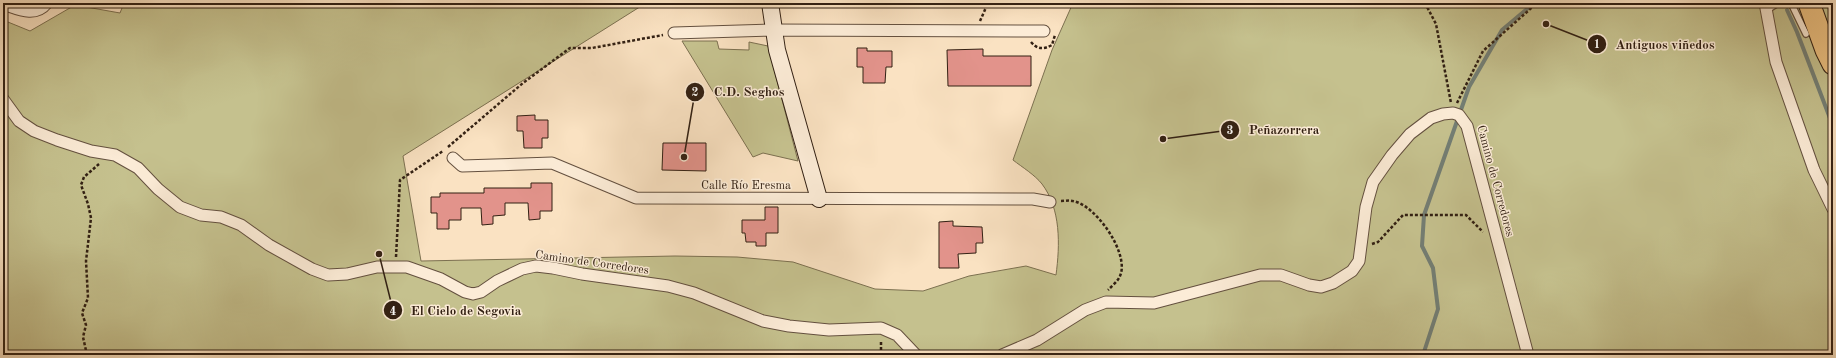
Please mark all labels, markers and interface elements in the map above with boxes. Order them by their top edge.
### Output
callout: Antiguos viñedos [1587,32,1722,57]
text: 1 [1594,39,1600,51]
text: Antiguos viñedos [1616,39,1715,52]
callout: C.D. Seghos [685,79,792,104]
text: C.D. Seghos [714,86,785,99]
text: 2 [692,87,699,99]
callout: Peñazorrera [1220,117,1327,142]
text: Peñazorrera [1249,124,1320,137]
street label: Camino de Corredores [1474,124,1516,238]
text: 3 [1227,125,1234,137]
street label: Calle Río Eresma [701,180,791,192]
street label: Camino de Corredores [534,249,650,277]
callout: El Cielo de Segovia [383,298,529,323]
text: El Cielo de Segovia [411,305,522,318]
text: 4 [390,306,397,318]

